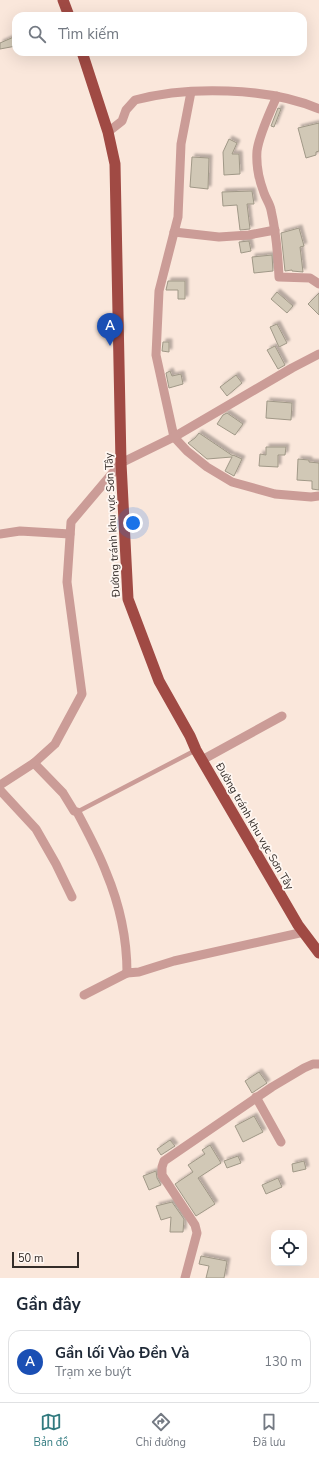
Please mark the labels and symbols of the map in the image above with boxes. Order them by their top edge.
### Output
pin: A [97,313,123,346]
street label: Đường tránh khu vực Sơn Tây [101,452,124,599]
your location [123,513,143,533]
street label: Đường tránh khu vực Sơn Tây [211,759,297,893]
scale bar [12,1250,79,1269]

